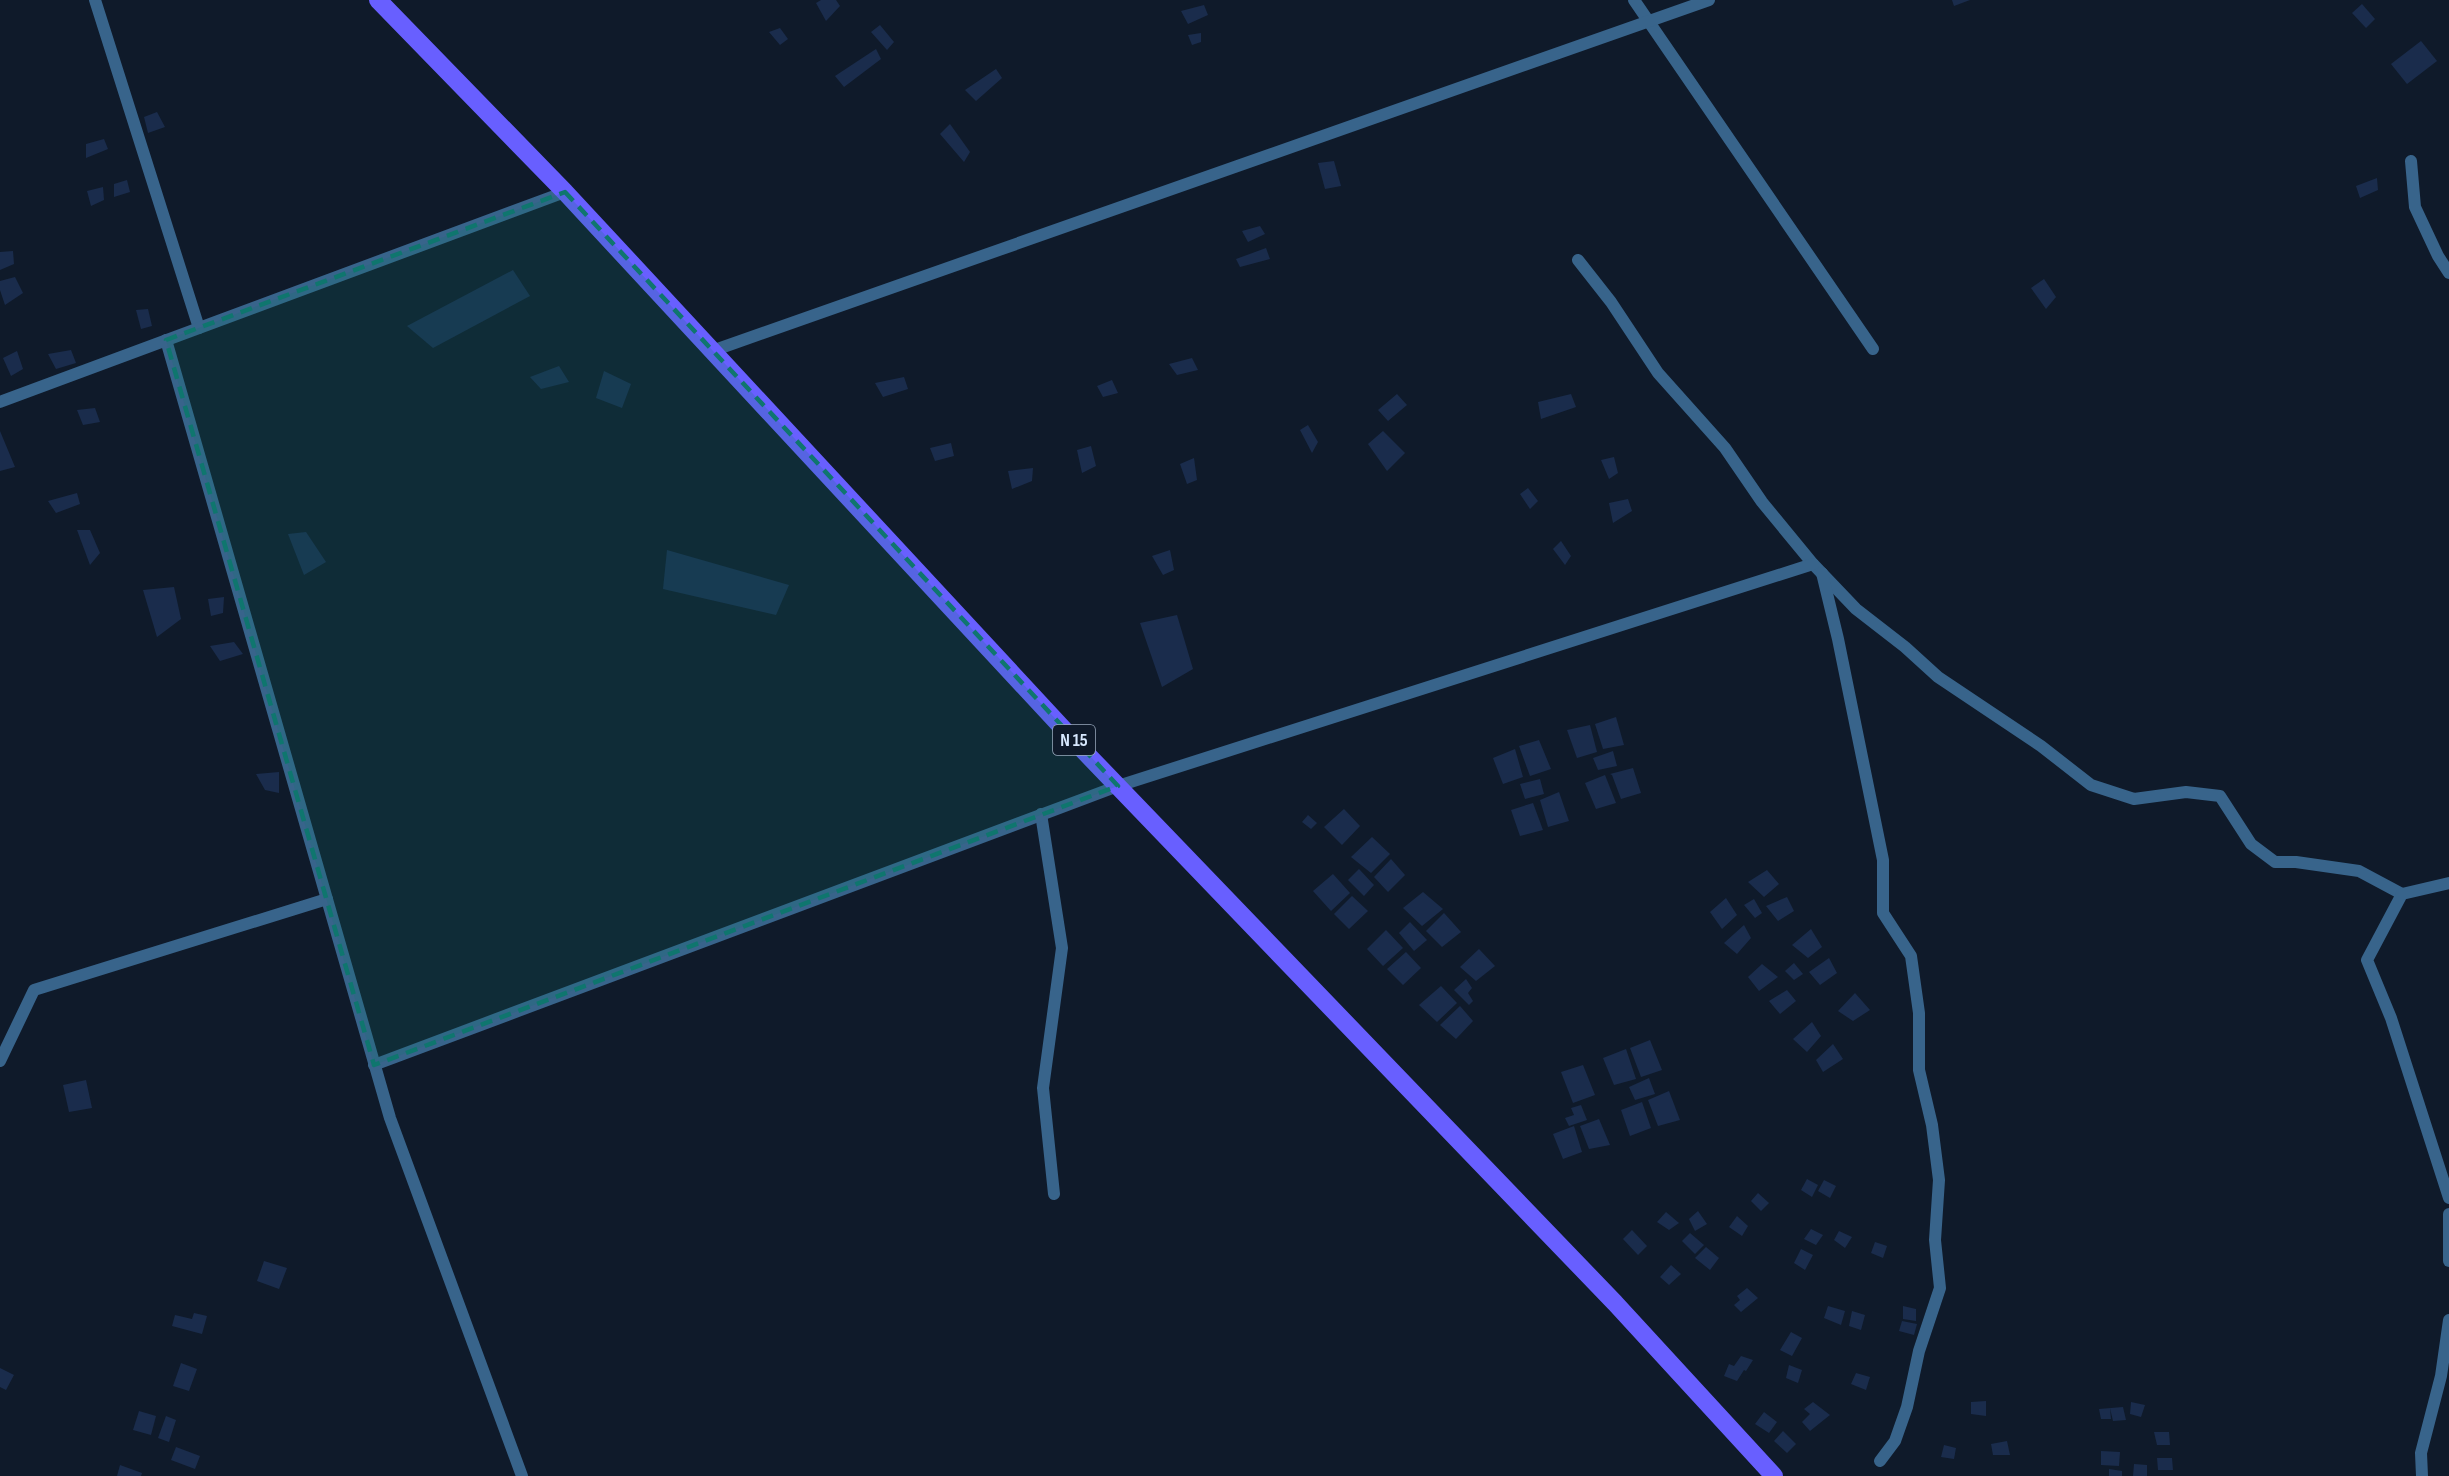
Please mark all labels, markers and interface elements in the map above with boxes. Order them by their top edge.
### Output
road number: N 15 [1053,725,1095,755]

